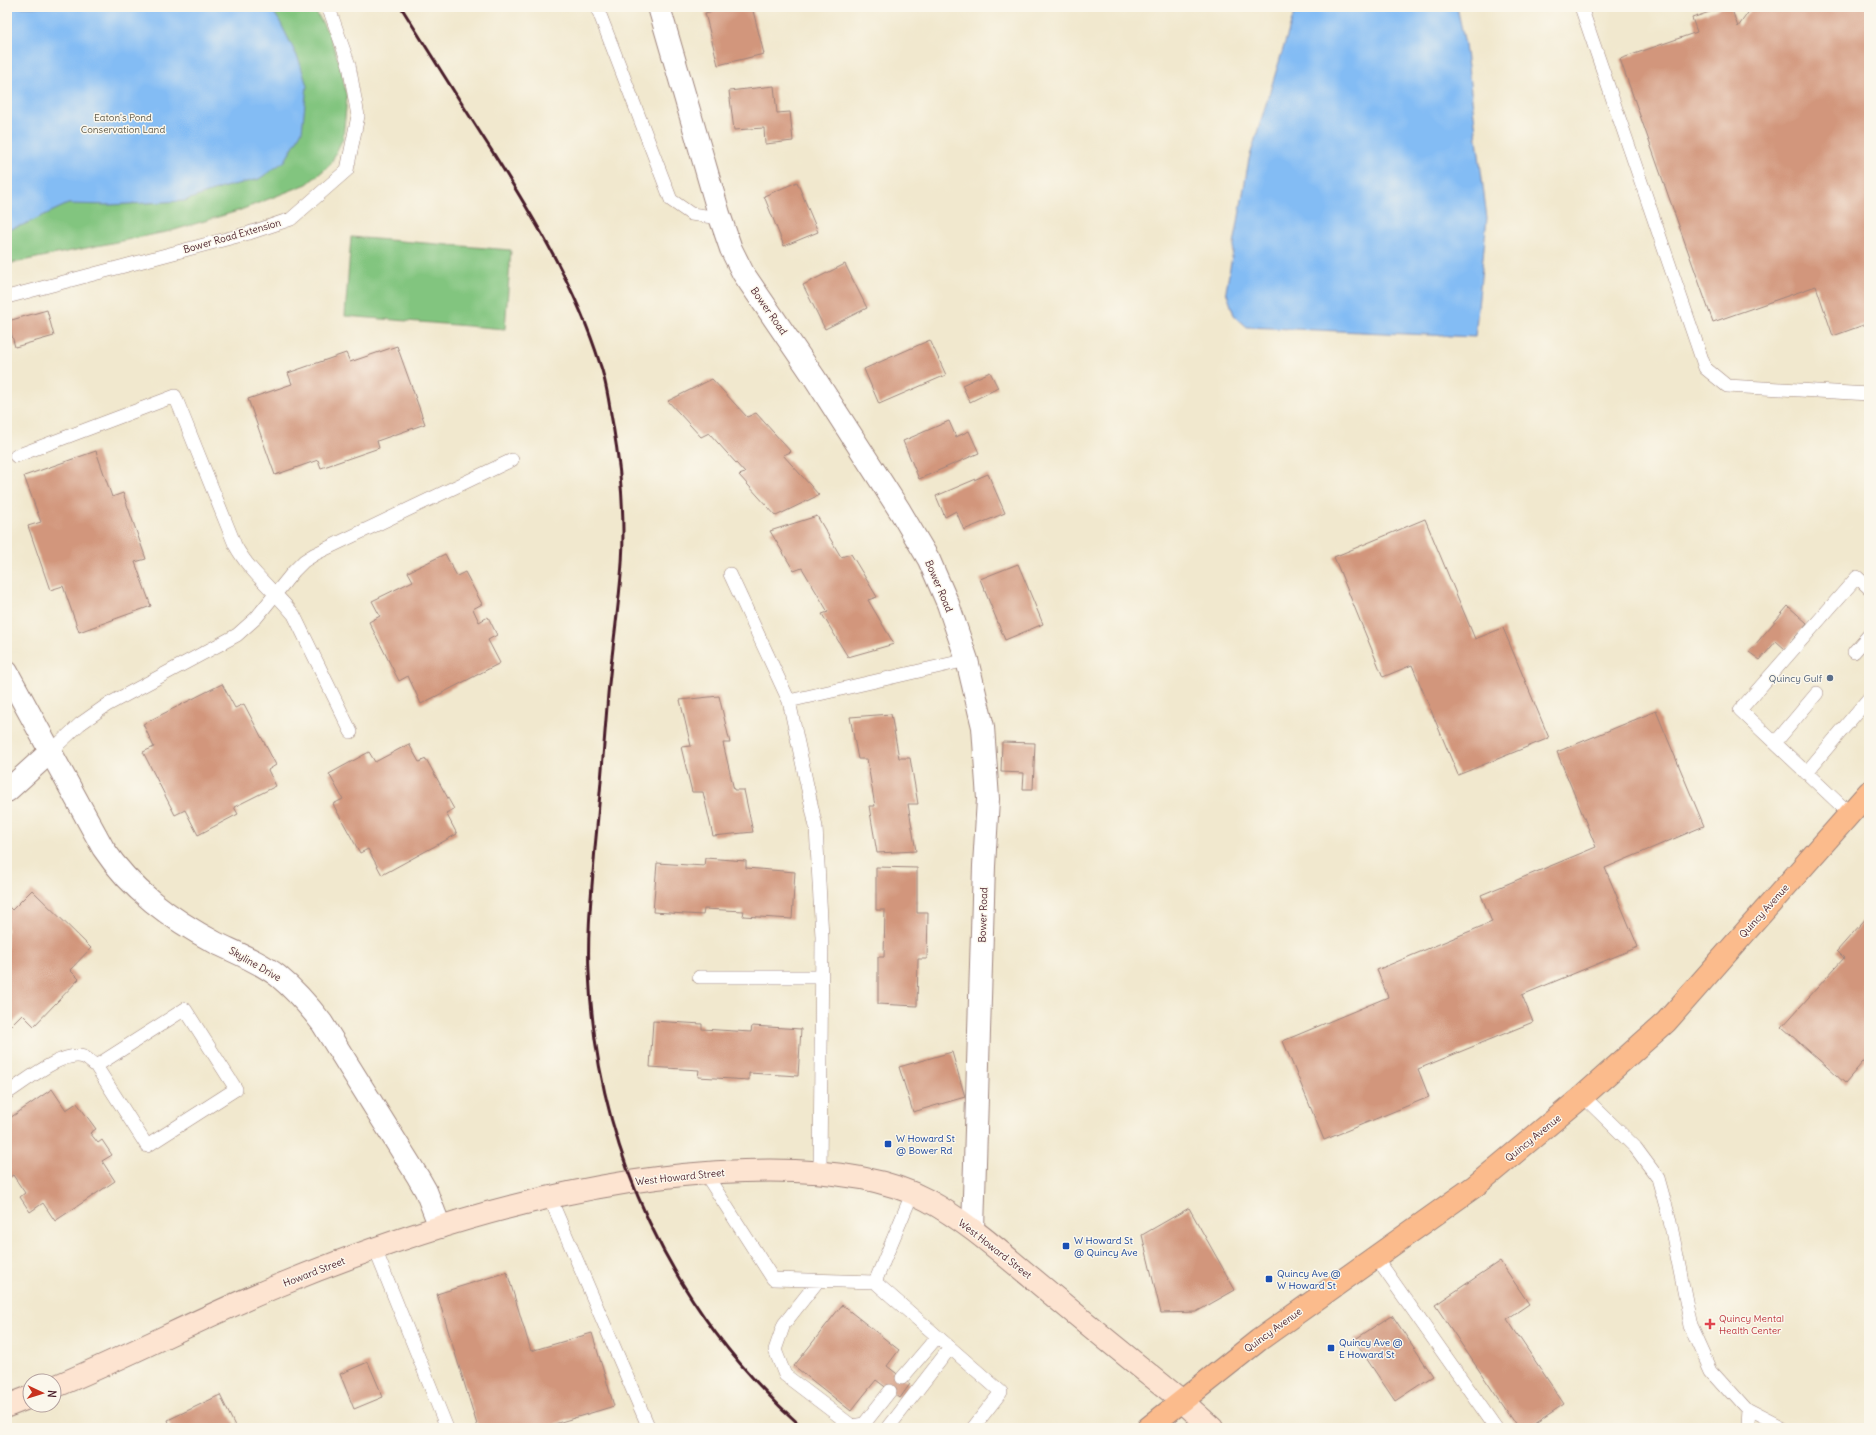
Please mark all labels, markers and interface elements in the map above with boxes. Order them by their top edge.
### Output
park label: Eaton's Pond Conservation Land [81,111,165,136]
street label: Bower Road Extension [182,216,283,256]
street label: Bower Road [748,285,790,337]
street label: Bower Road [922,558,956,614]
place label: Quincy Gulf [1769,672,1823,685]
marker: Quincy Gulf [1825,673,1835,683]
street label: Quincy Avenue [1736,881,1792,941]
street label: Bower Road [976,887,990,943]
street label: Skyline Drive [227,944,283,984]
street label: Quincy Avenue [1502,1112,1564,1164]
place label: W Howard St @ Bower Rd [896,1132,955,1157]
marker: W Howard St @ Bower Rd [883,1139,893,1149]
street label: West Howard Street [635,1166,726,1188]
street label: West Howard Street [956,1216,1035,1282]
place label: W Howard St @ Quincy Ave [1074,1234,1138,1259]
marker: W Howard St @ Quincy Ave [1061,1241,1071,1251]
street label: Howard Street [281,1254,347,1290]
place label: Quincy Ave @ W Howard St [1277,1267,1341,1292]
marker: Quincy Ave @ W Howard St [1264,1274,1274,1284]
street label: Quincy Avenue [1242,1305,1304,1355]
place label: Quincy Mental Health Center [1719,1312,1784,1337]
marker: Quincy Mental Health Center [1704,1318,1716,1330]
place label: Quincy Ave @ E Howard St [1339,1336,1403,1361]
marker: Quincy Ave @ E Howard St [1326,1343,1336,1353]
north arrow [22,1373,62,1413]
text: N [45,1389,59,1398]

